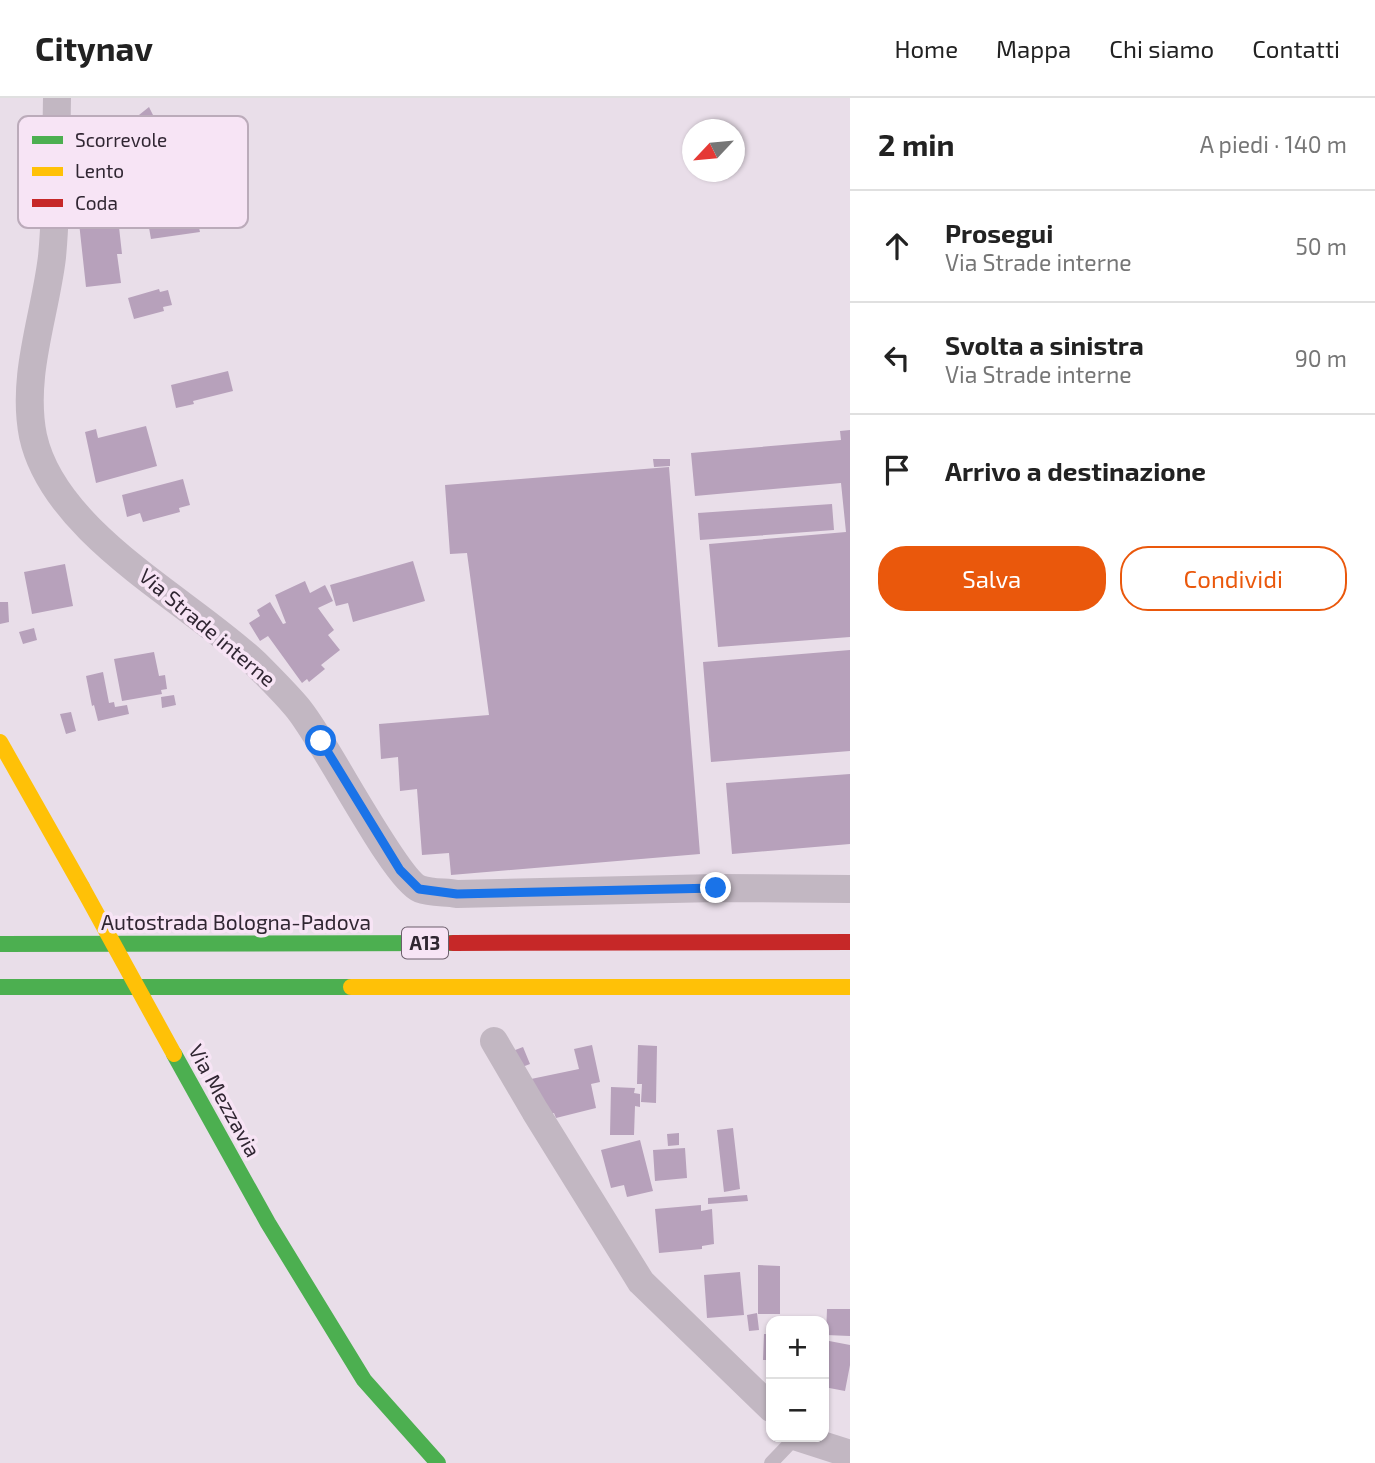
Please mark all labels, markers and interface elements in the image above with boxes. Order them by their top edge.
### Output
text: Citynav [35,28,153,68]
text: Home [894,34,958,63]
text: Mappa [996,34,1071,63]
text: Chi siamo [1109,34,1214,63]
text: Contatti [1252,34,1340,63]
legend [18,116,248,228]
north arrow [682,119,745,182]
text: 2 min [878,126,955,162]
text: Scorrevole [75,128,167,151]
text: A piedi · 140 m [1200,130,1347,158]
text: Lento [75,159,124,182]
text: Coda [75,191,118,214]
text: Prosegui [945,217,1053,248]
icon: ahead [878,227,916,265]
text: 50 m [1296,232,1347,260]
text: Via Strade interne [945,248,1132,276]
text: Svolta a sinistra [945,329,1144,360]
icon: left [878,339,916,377]
text: 90 m [1295,344,1347,372]
text: Via Strade interne [945,360,1132,388]
icon: arrive [878,451,916,489]
text: Arrivo a destinazione [945,455,1206,486]
button: Salva [878,546,1106,611]
button: Condividi [1120,546,1347,611]
street label: Via Strade interne [135,563,281,691]
route start [305,725,336,756]
route end [700,872,731,903]
street label: Autostrada Bologna-Padova [101,909,371,934]
road number: A13 [402,928,448,958]
street label: Via Mezzavia [184,1040,266,1161]
map controls [766,1316,829,1442]
button: + [766,1316,829,1379]
button: − [766,1379,829,1442]

